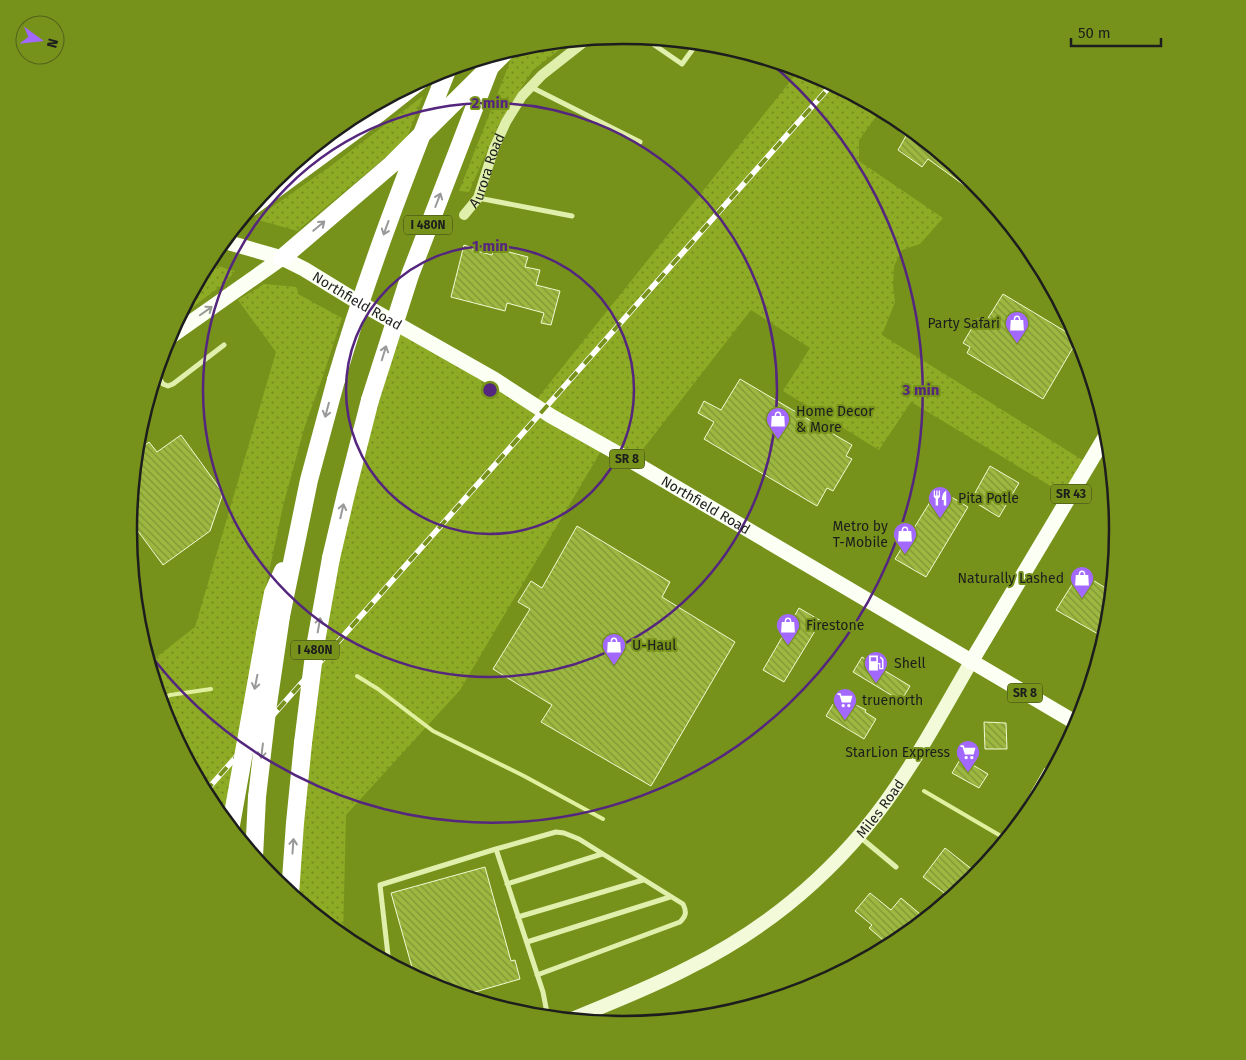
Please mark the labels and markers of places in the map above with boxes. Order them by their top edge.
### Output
shop icon: Party Safari [1004,310,1030,344]
place label: Party Safari [927,315,1000,332]
centre of rings [481,381,499,399]
place label: Home Decor & More [796,403,874,436]
shop icon: Home Decor & More [765,406,791,440]
restaurant icon: Pita Potle [927,485,953,519]
place label: Pita Potle [958,490,1019,507]
place label: Metro by T-Mobile [832,518,888,551]
shop icon: Metro by T-Mobile [892,521,918,555]
shop icon: Naturally Lashed [1069,565,1095,599]
place label: Naturally Lashed [958,570,1064,587]
shop icon: Firestone [775,612,801,646]
place label: Firestone [806,617,864,634]
shop icon: U-Haul [601,632,627,666]
place label: U-Haul [632,637,676,654]
fuel station icon: Shell [863,650,889,684]
place label: Shell [894,655,926,672]
supermarket icon: truenorth [832,687,858,721]
place label: truenorth [862,692,923,709]
supermarket icon: StarLion Express [955,739,981,773]
place label: StarLion Express [845,744,950,761]

